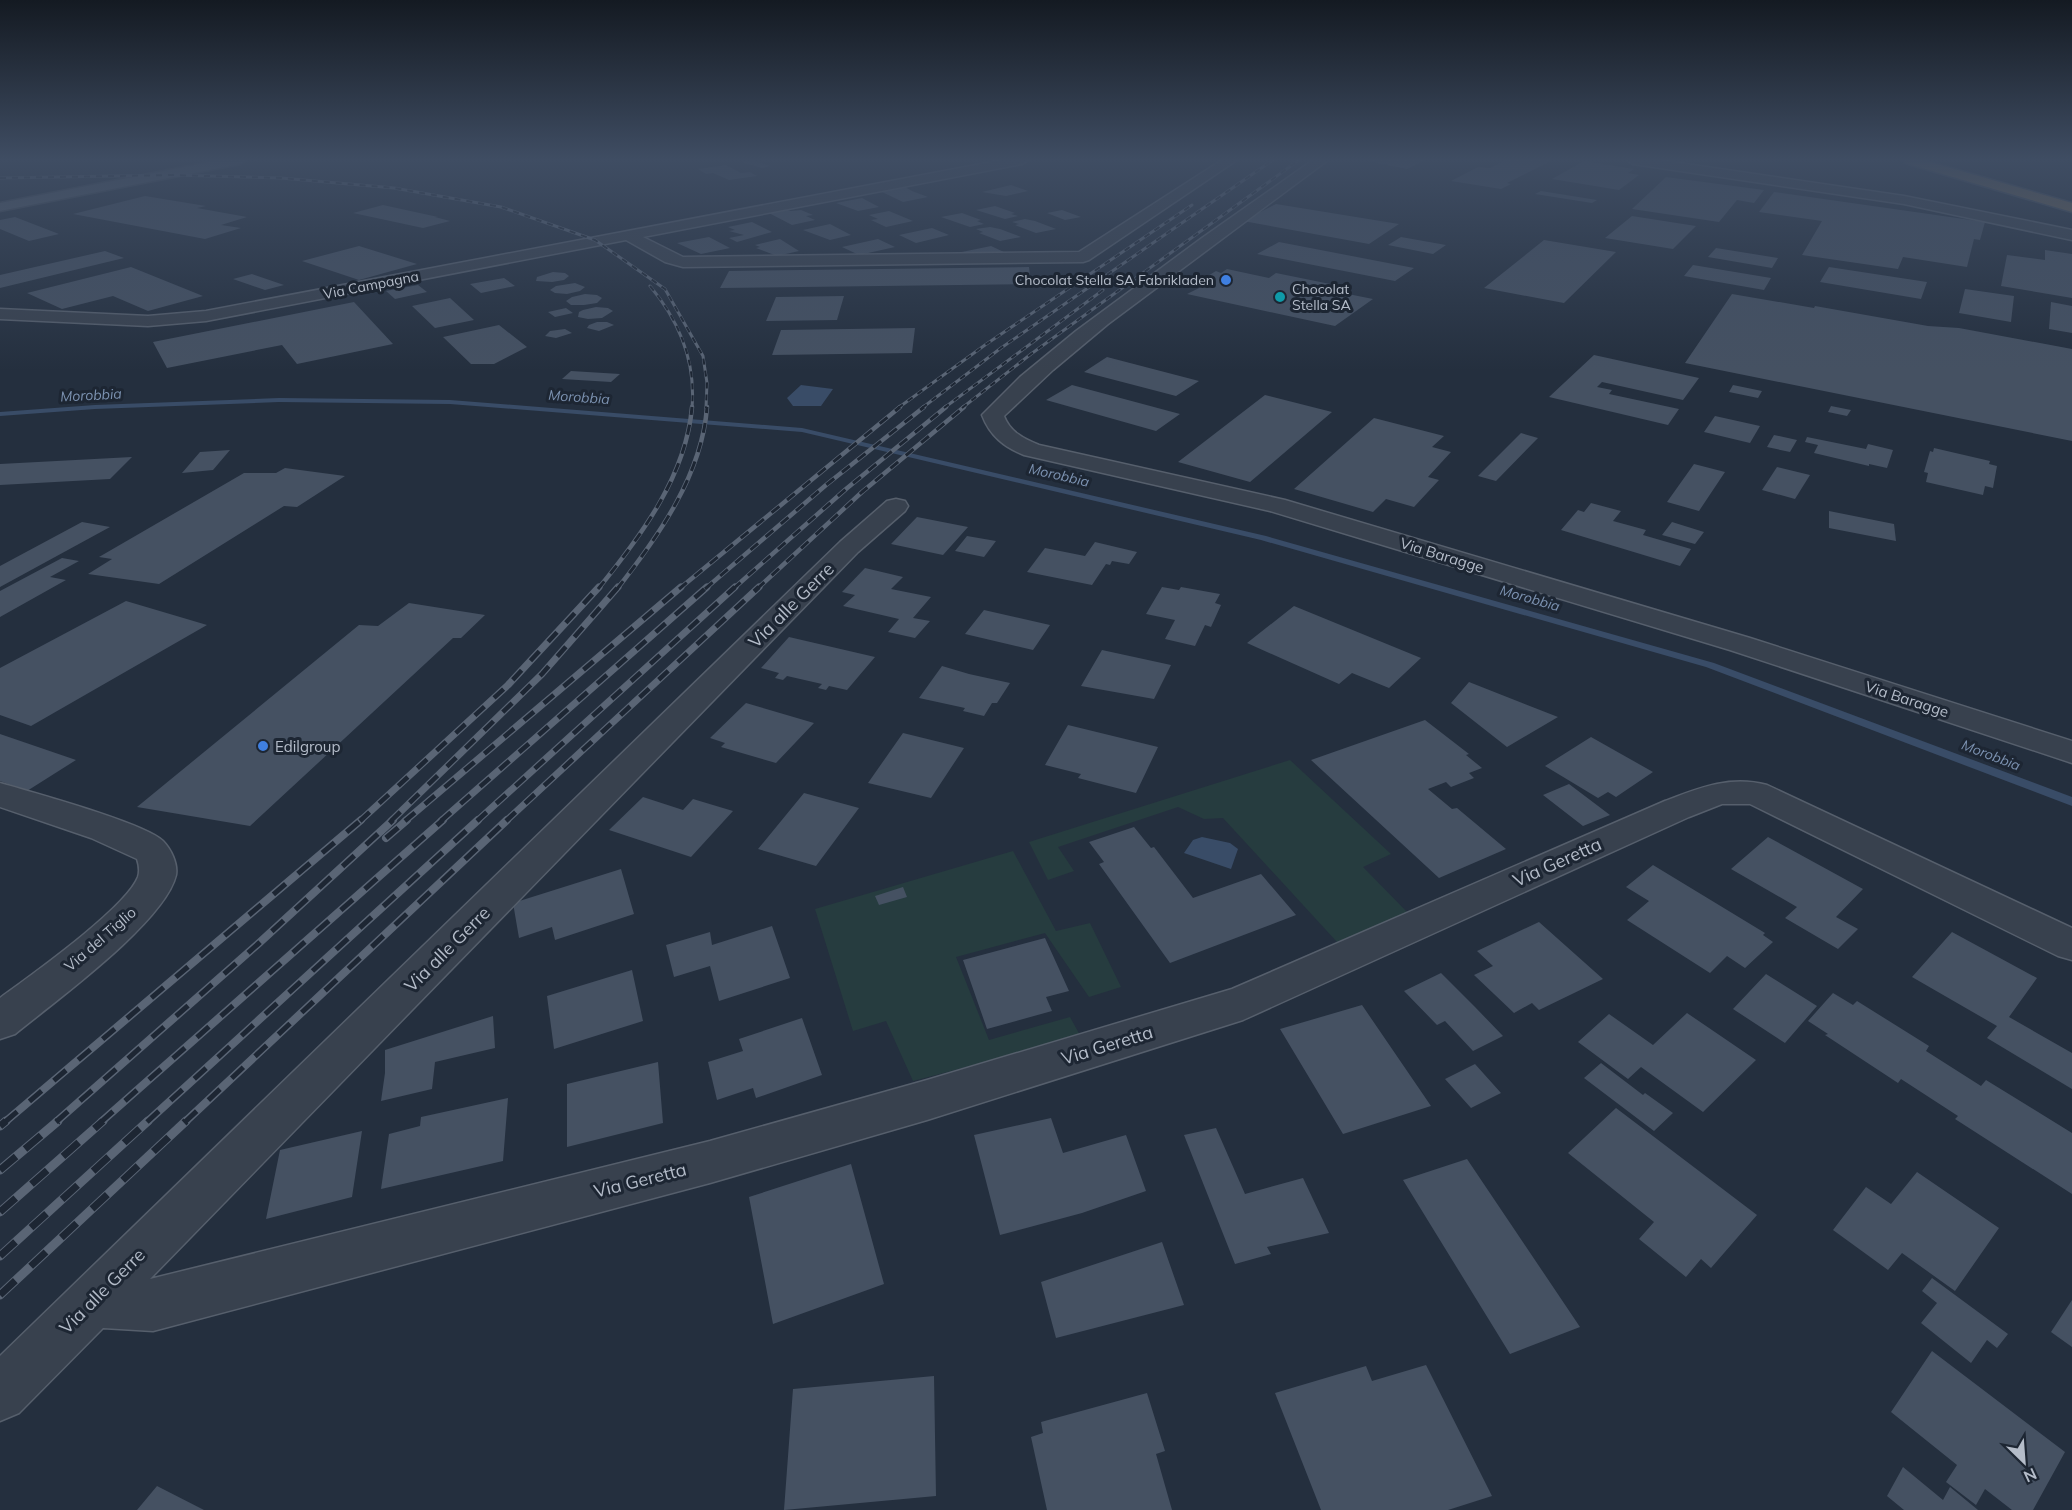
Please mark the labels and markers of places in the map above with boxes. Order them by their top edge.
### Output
place label: Chocolat Stella SA Fabrikladen [1015,271,1214,289]
marker: Chocolat Stella SA Fabrikladen [1219,273,1233,287]
place label: Chocolat Stella SA [1292,280,1352,314]
marker: Chocolat Stella SA [1273,290,1287,304]
place label: Edilgroup [275,737,341,756]
marker: Edilgroup [256,739,270,753]

